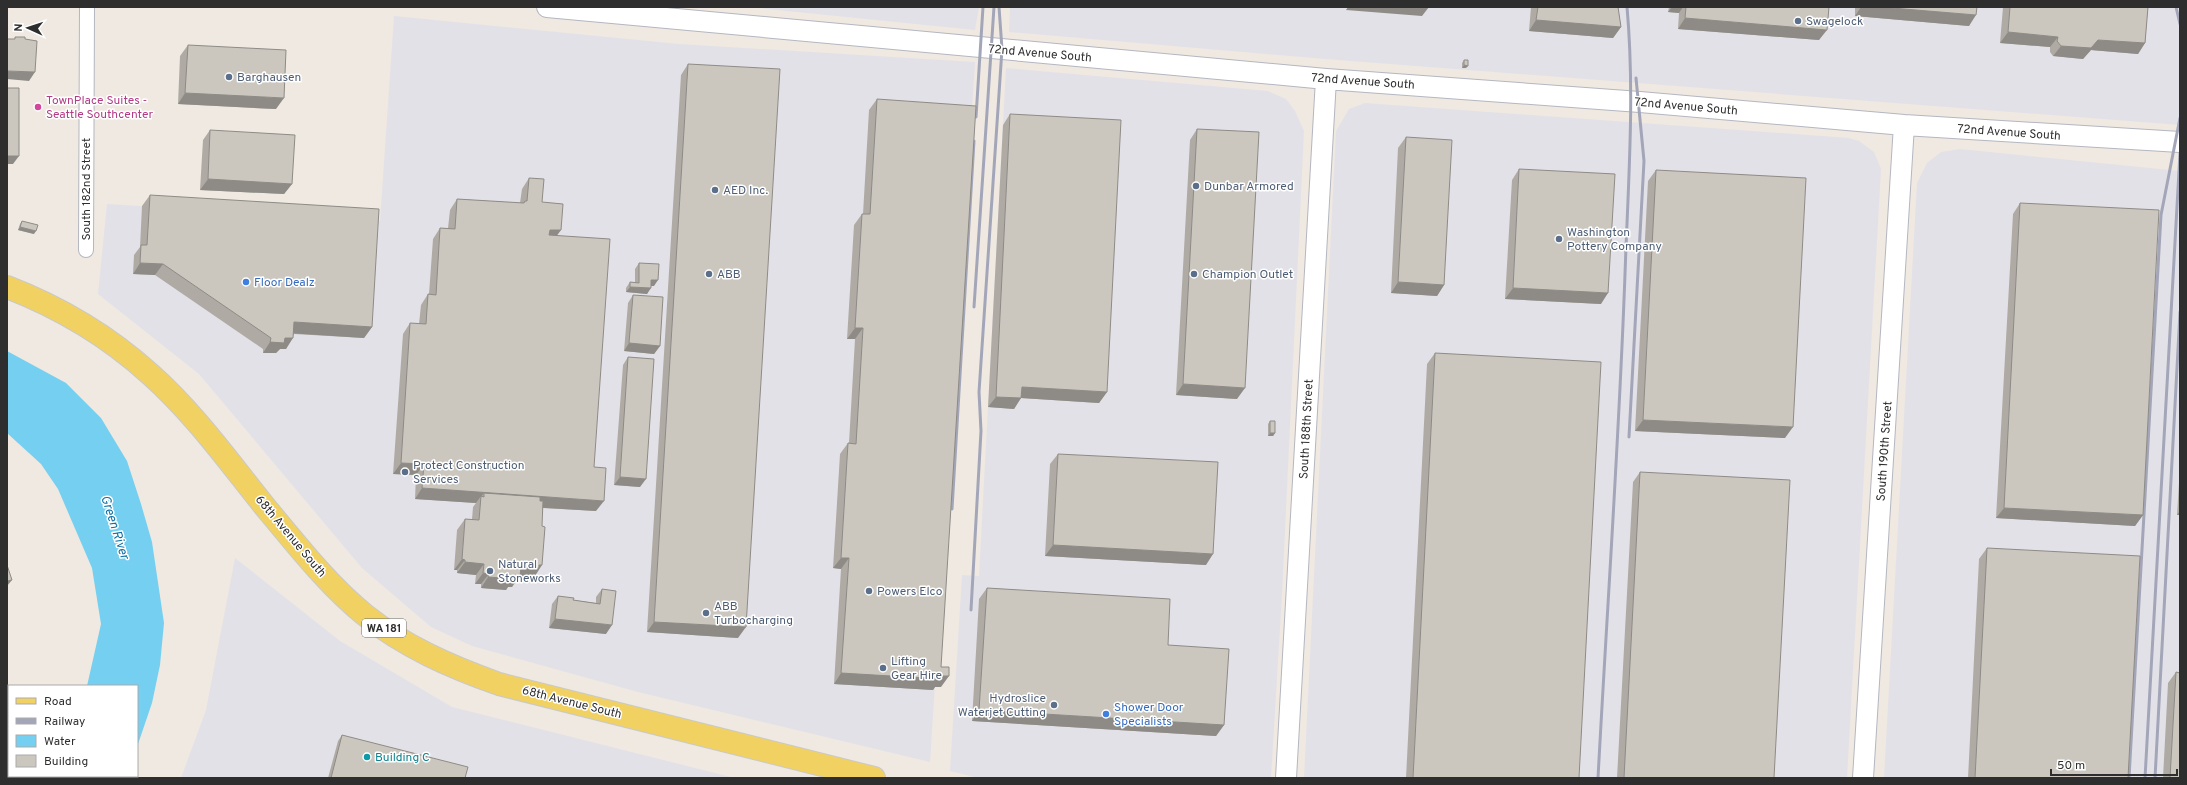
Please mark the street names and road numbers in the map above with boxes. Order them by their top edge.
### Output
street label: 72nd Avenue South [987,41,1092,66]
street label: 72nd Avenue South [1311,70,1415,94]
street label: 72nd Avenue South [1633,94,1738,119]
street label: 72nd Avenue South [1957,121,2061,145]
street label: South 182nd Street [79,138,95,240]
street label: South 188th Street [1296,379,1318,479]
street label: South 190th Street [1874,400,1896,502]
street label: 68th Avenue South [251,492,329,581]
road number: WA 181 [362,619,406,637]
street label: 68th Avenue South [520,683,623,723]

